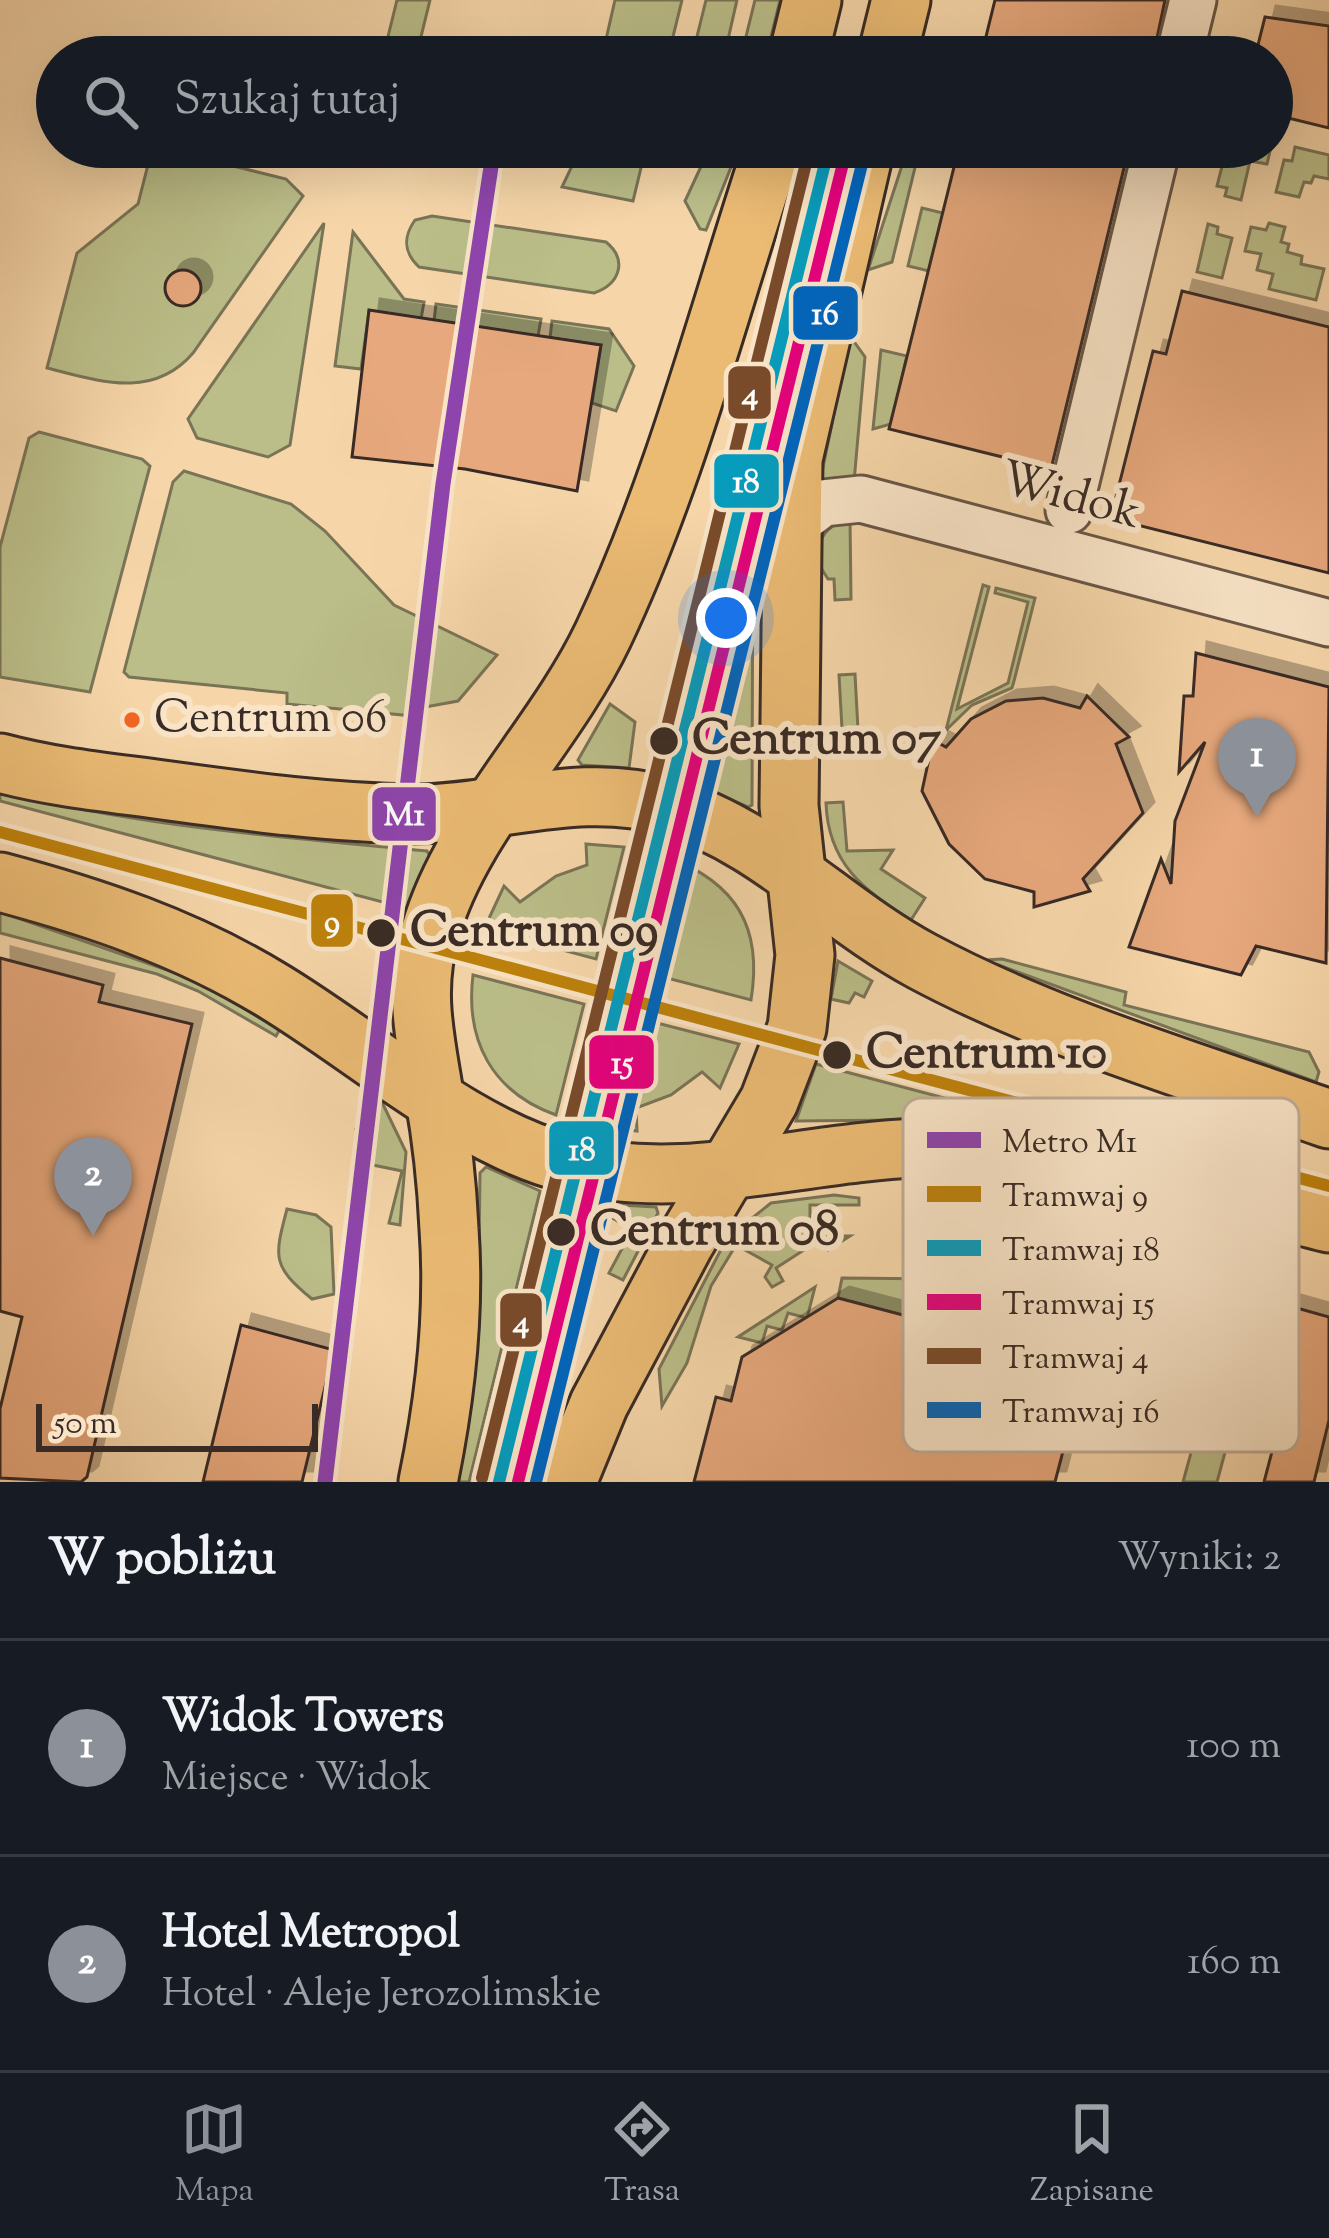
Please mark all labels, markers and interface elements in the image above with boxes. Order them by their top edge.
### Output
search box [36,36,1293,168]
icon: search [78,69,144,135]
text: Szukaj tutaj [174,70,400,135]
line badge: 16 [791,284,860,342]
text: 16 [811,292,839,340]
line badge: 4 [726,364,773,421]
text: 4 [741,372,759,420]
street label: Widok [992,446,1148,550]
line badge: 18 [712,452,781,510]
text: 18 [732,460,760,508]
your location [696,588,756,648]
place label: Centrum 06 [154,688,387,753]
place label: Centrum 07 [692,707,941,776]
marker: Centrum 06 [121,709,143,731]
pin: 1 [1218,718,1296,817]
marker: Centrum 07 [647,724,681,758]
line badge: M1 [370,785,438,843]
text: M1 [383,793,426,841]
line badge: 9 [309,892,355,949]
place label: Centrum 09 [410,899,658,968]
text: 9 [324,900,340,948]
marker: Centrum 09 [364,916,398,950]
place label: Centrum 10 [866,1021,1107,1090]
line badge: 15 [587,1033,656,1091]
marker: Centrum 10 [820,1038,854,1072]
text: 15 [611,1041,634,1089]
legend [903,1098,1299,1452]
line badge: 18 [547,1119,616,1177]
text: Metro M1 [1002,1120,1137,1168]
text: 18 [568,1128,596,1176]
pin: 2 [54,1137,132,1236]
text: Tramwaj 9 [1002,1174,1148,1222]
place label: Centrum 08 [590,1198,839,1267]
marker: Centrum 08 [544,1215,578,1249]
text: Tramwaj 18 [1002,1228,1160,1276]
text: Tramwaj 15 [1002,1282,1154,1330]
line badge: 4 [498,1291,544,1349]
text: 4 [512,1300,530,1348]
text: Tramwaj 4 [1002,1336,1149,1384]
text: Tramwaj 16 [1002,1390,1160,1438]
scale bar [36,1398,318,1451]
text: 50 m [54,1401,117,1449]
text: W pobliżu [48,1524,276,1597]
text: Wyniki: 2 [1117,1532,1281,1588]
text: Widok Towers [162,1687,444,1752]
text: 1 [80,1720,94,1776]
text: 100 m [1186,1720,1281,1776]
text: Miejsce · Widok [162,1752,431,1808]
text: Hotel Metropol [162,1903,460,1968]
text: 2 [78,1936,96,1992]
text: 160 m [1187,1936,1281,1992]
text: Hotel · Aleje Jerozolimskie [162,1968,601,2024]
tab: Mapa [175,2096,254,2216]
tab: Trasa [604,2096,680,2216]
tab: Zapisane [1030,2096,1154,2216]

